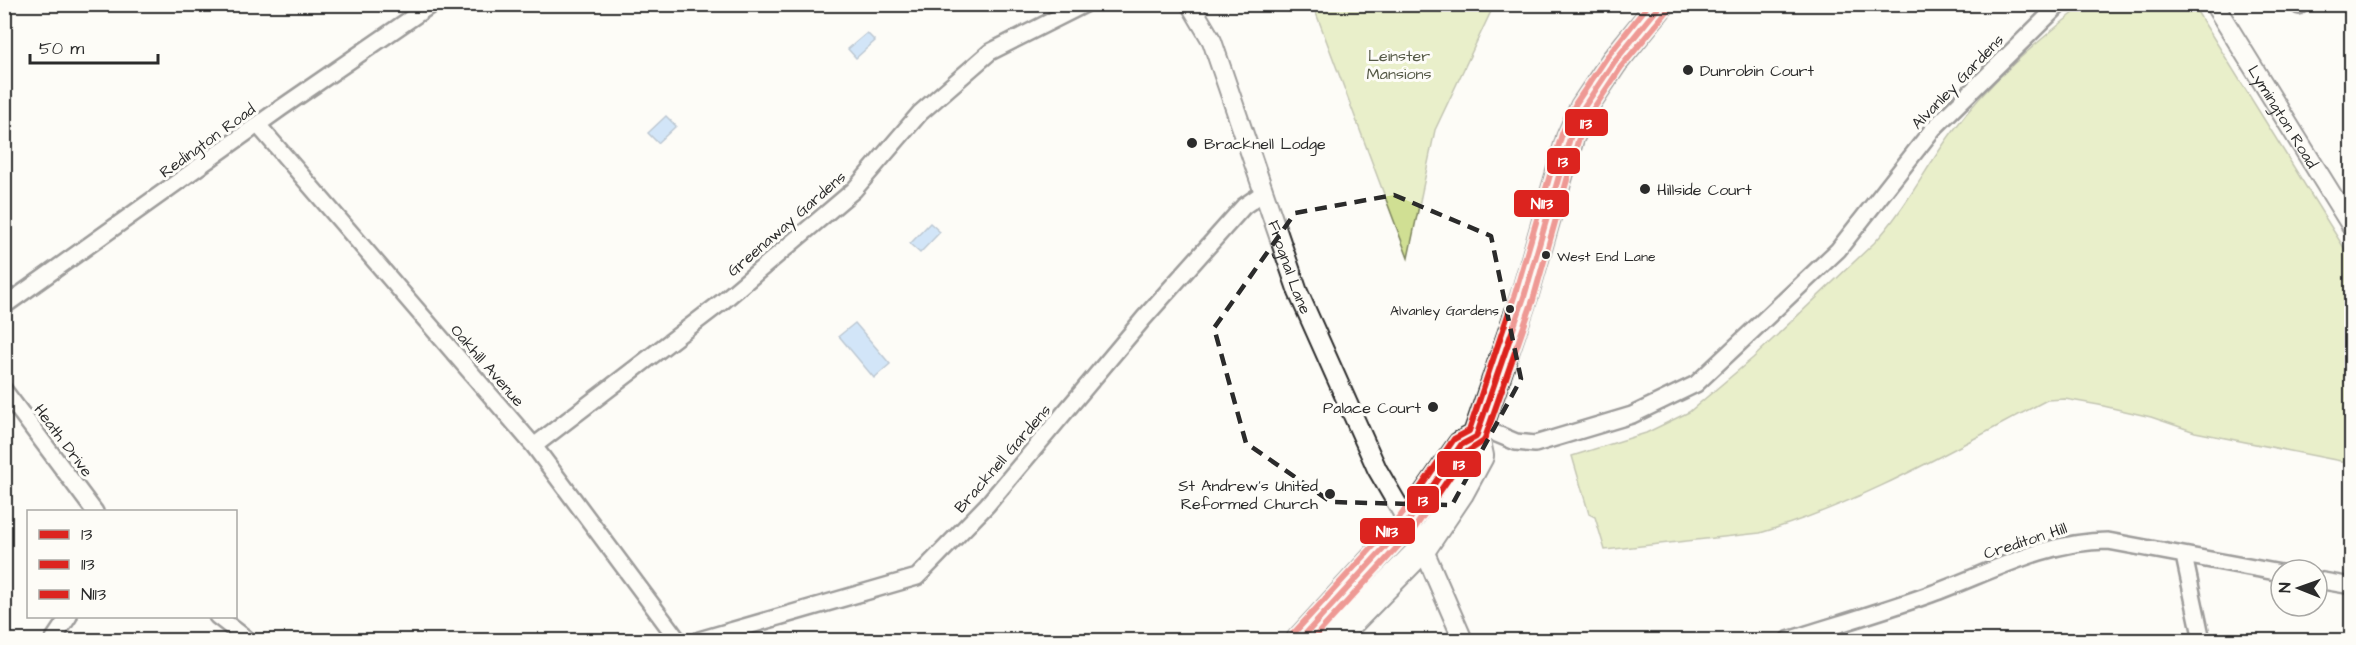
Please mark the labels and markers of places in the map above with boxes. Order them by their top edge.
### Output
place label: Dunrobin Court [1700,60,1814,82]
marker: Dunrobin Court [1681,63,1695,77]
place label: Bracknell Lodge [1204,133,1326,156]
marker: Bracknell Lodge [1185,136,1199,150]
place label: Hillside Court [1657,179,1752,201]
marker: Hillside Court [1638,182,1652,196]
place label: West End Lane [1557,247,1656,267]
marker: West End Lane [1540,249,1552,261]
place label: Alvanley Gardens [1390,301,1499,321]
marker: Alvanley Gardens [1504,303,1516,315]
place label: Palace Court [1323,397,1422,419]
marker: Palace Court [1426,400,1440,414]
place label: St Andrew's United Reformed Church [1178,475,1318,515]
marker: St Andrew's United Reformed Church [1323,487,1337,501]

